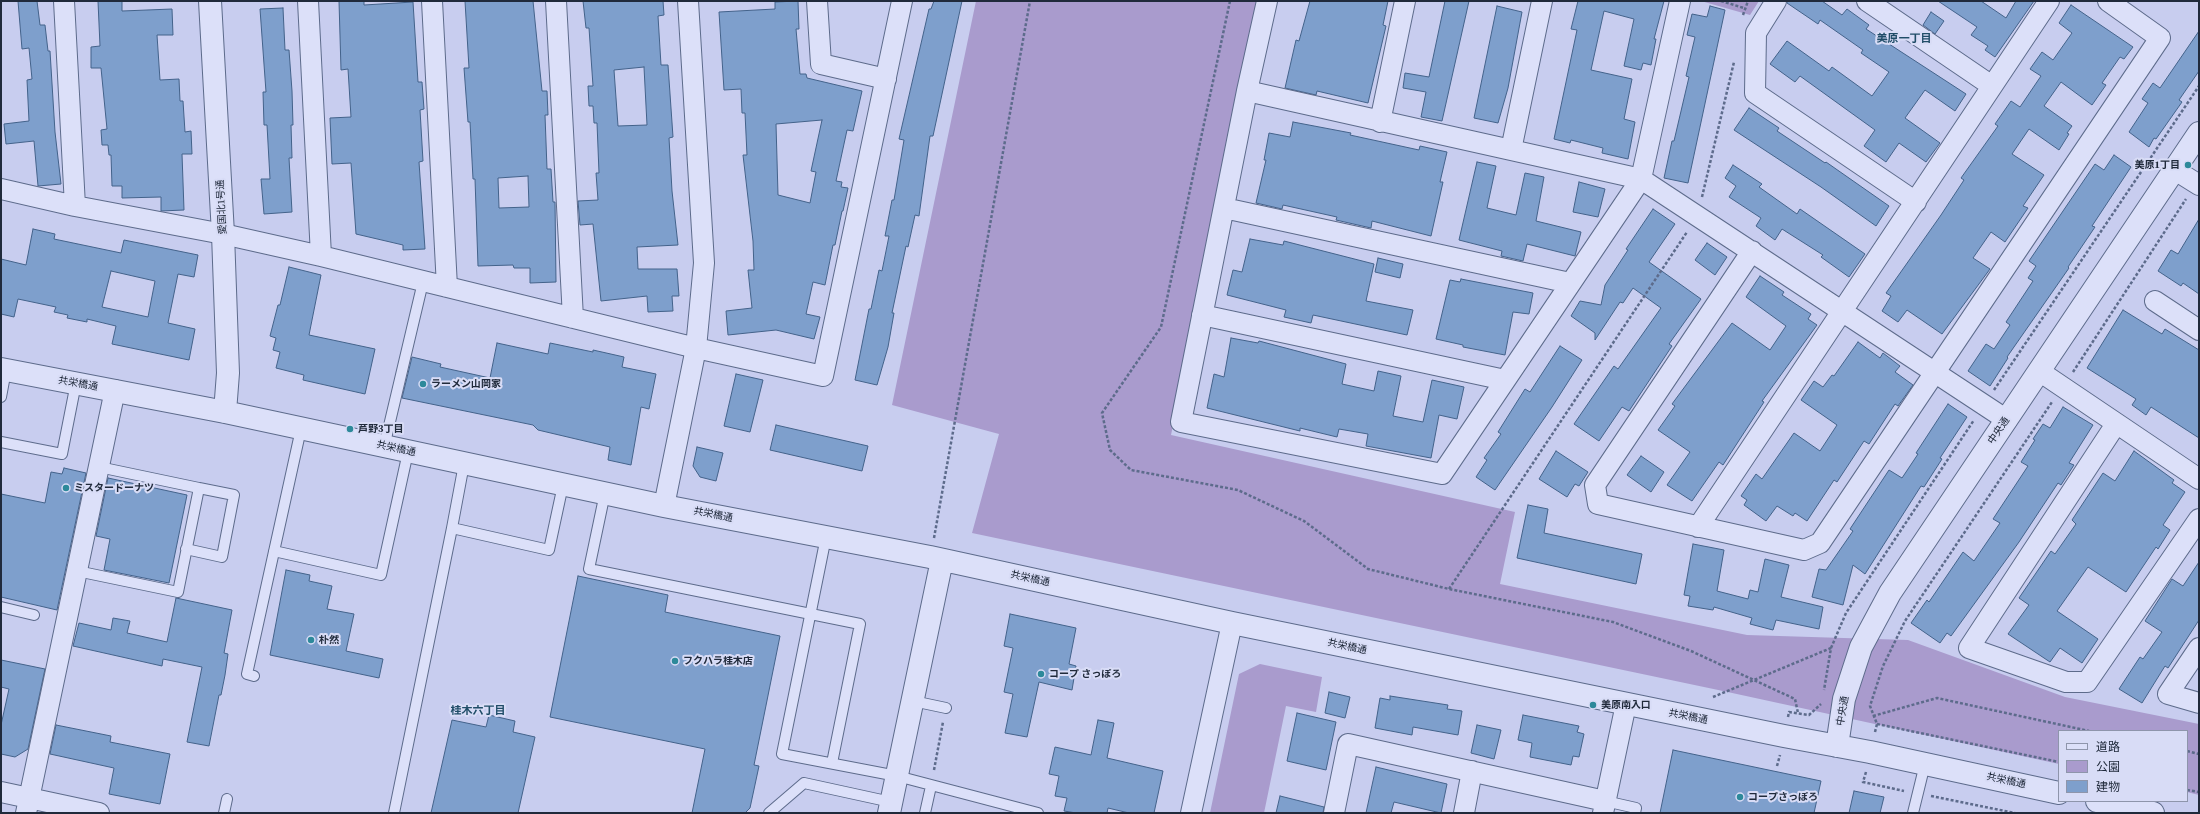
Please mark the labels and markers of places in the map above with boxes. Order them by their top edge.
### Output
place label: 美原1丁目 [2135,159,2180,171]
marker: 美原1丁目 [2183,160,2193,170]
place label: ラーメン山岡家 [431,378,501,390]
marker: ラーメン山岡家 [418,379,428,389]
place label: 芦野3丁目 [358,423,403,435]
marker: 芦野3丁目 [345,424,355,434]
place label: ミスタードーナツ [74,482,154,494]
marker: ミスタードーナツ [61,483,71,493]
place label: 朴然 [319,634,339,646]
marker: 朴然 [306,635,316,645]
place label: フクハラ桂木店 [683,655,753,667]
marker: フクハラ桂木店 [670,656,680,666]
place label: コープ さっぽろ [1049,668,1121,680]
marker: コープ さっぽろ [1036,669,1046,679]
place label: 美原南入口 [1601,699,1651,711]
marker: 美原南入口 [1588,700,1598,710]
place label: コープさっぽろ [1748,791,1818,803]
marker: コープさっぽろ [1735,792,1745,802]

